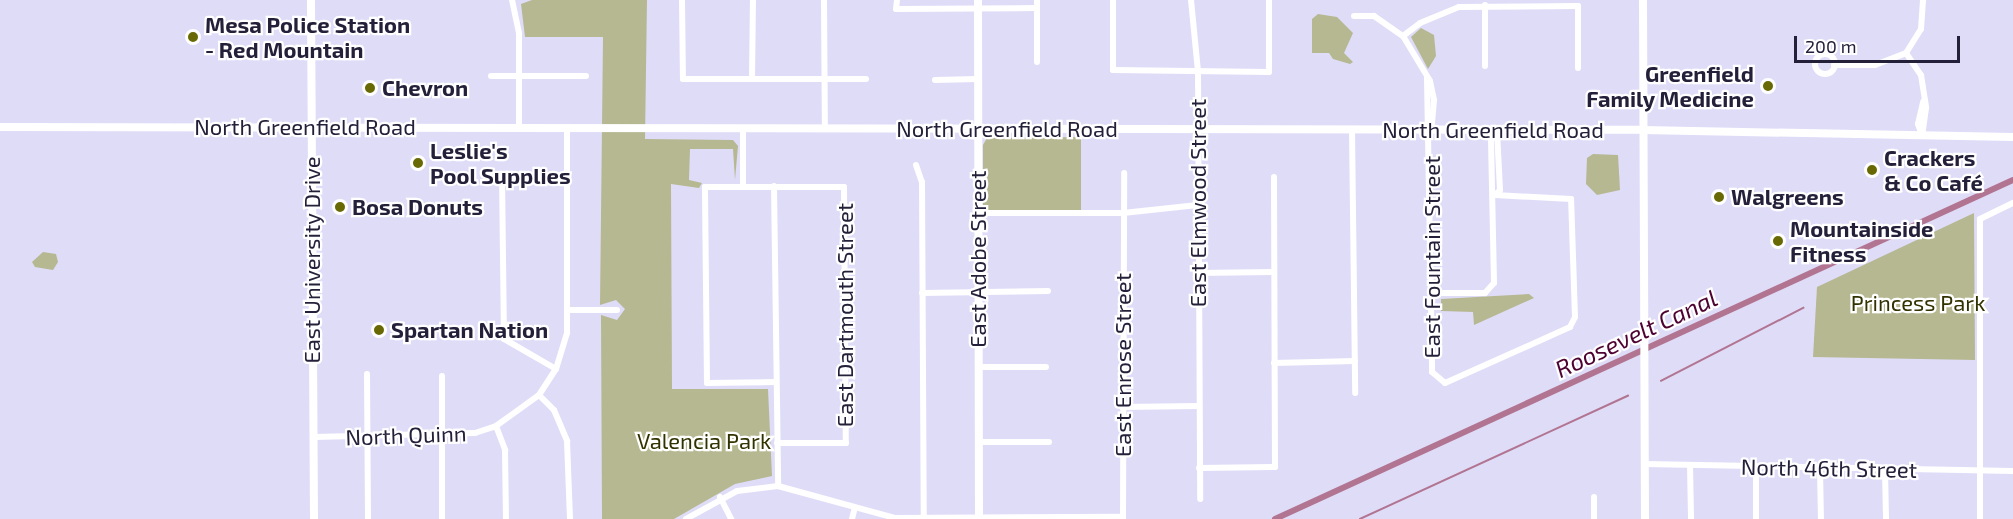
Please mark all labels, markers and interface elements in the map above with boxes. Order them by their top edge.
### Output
place label: Mesa Police Station - Red Mountain [205,11,410,62]
scale bar [1797,24,1964,62]
marker: Mesa Police Station - Red Mountain [186,30,200,44]
text: 200 m [1805,35,1857,57]
place label: Greenfield Family Medicine [1586,60,1754,112]
place label: Chevron [382,75,468,101]
marker: Greenfield Family Medicine [1759,77,1777,95]
marker: Chevron [363,81,377,95]
street label: East Elmwood Street [1185,99,1211,307]
street label: North Greenfield Road [194,114,416,140]
street label: North Greenfield Road [896,116,1118,142]
street label: North Greenfield Road [1382,117,1604,143]
place label: Leslie's Pool Supplies [430,137,571,188]
place label: Crackers & Co Café [1884,144,1983,196]
street label: East University Drive [299,156,325,364]
marker: Leslie's Pool Supplies [411,156,425,170]
street label: East Fountain Street [1419,156,1445,358]
marker: Crackers & Co Café [1865,163,1879,177]
street label: East Adobe Street [965,170,991,348]
place label: Walgreens [1731,184,1844,210]
marker: Walgreens [1712,190,1726,204]
place label: Bosa Donuts [352,194,483,220]
marker: Bosa Donuts [333,200,347,214]
street label: East Dartmouth Street [832,203,858,427]
place label: Mountainside Fitness [1790,215,1934,266]
marker: Mountainside Fitness [1771,234,1785,248]
street label: East Enrose Street [1110,273,1136,457]
water label: Roosevelt Canal [1550,283,1722,383]
park label: Princess Park [1851,290,1985,316]
place label: Spartan Nation [391,317,548,343]
marker: Spartan Nation [372,323,386,337]
street label: North Quinn [345,420,467,450]
park label: Valencia Park [637,428,771,454]
street label: North 46th Street [1741,453,1917,483]

